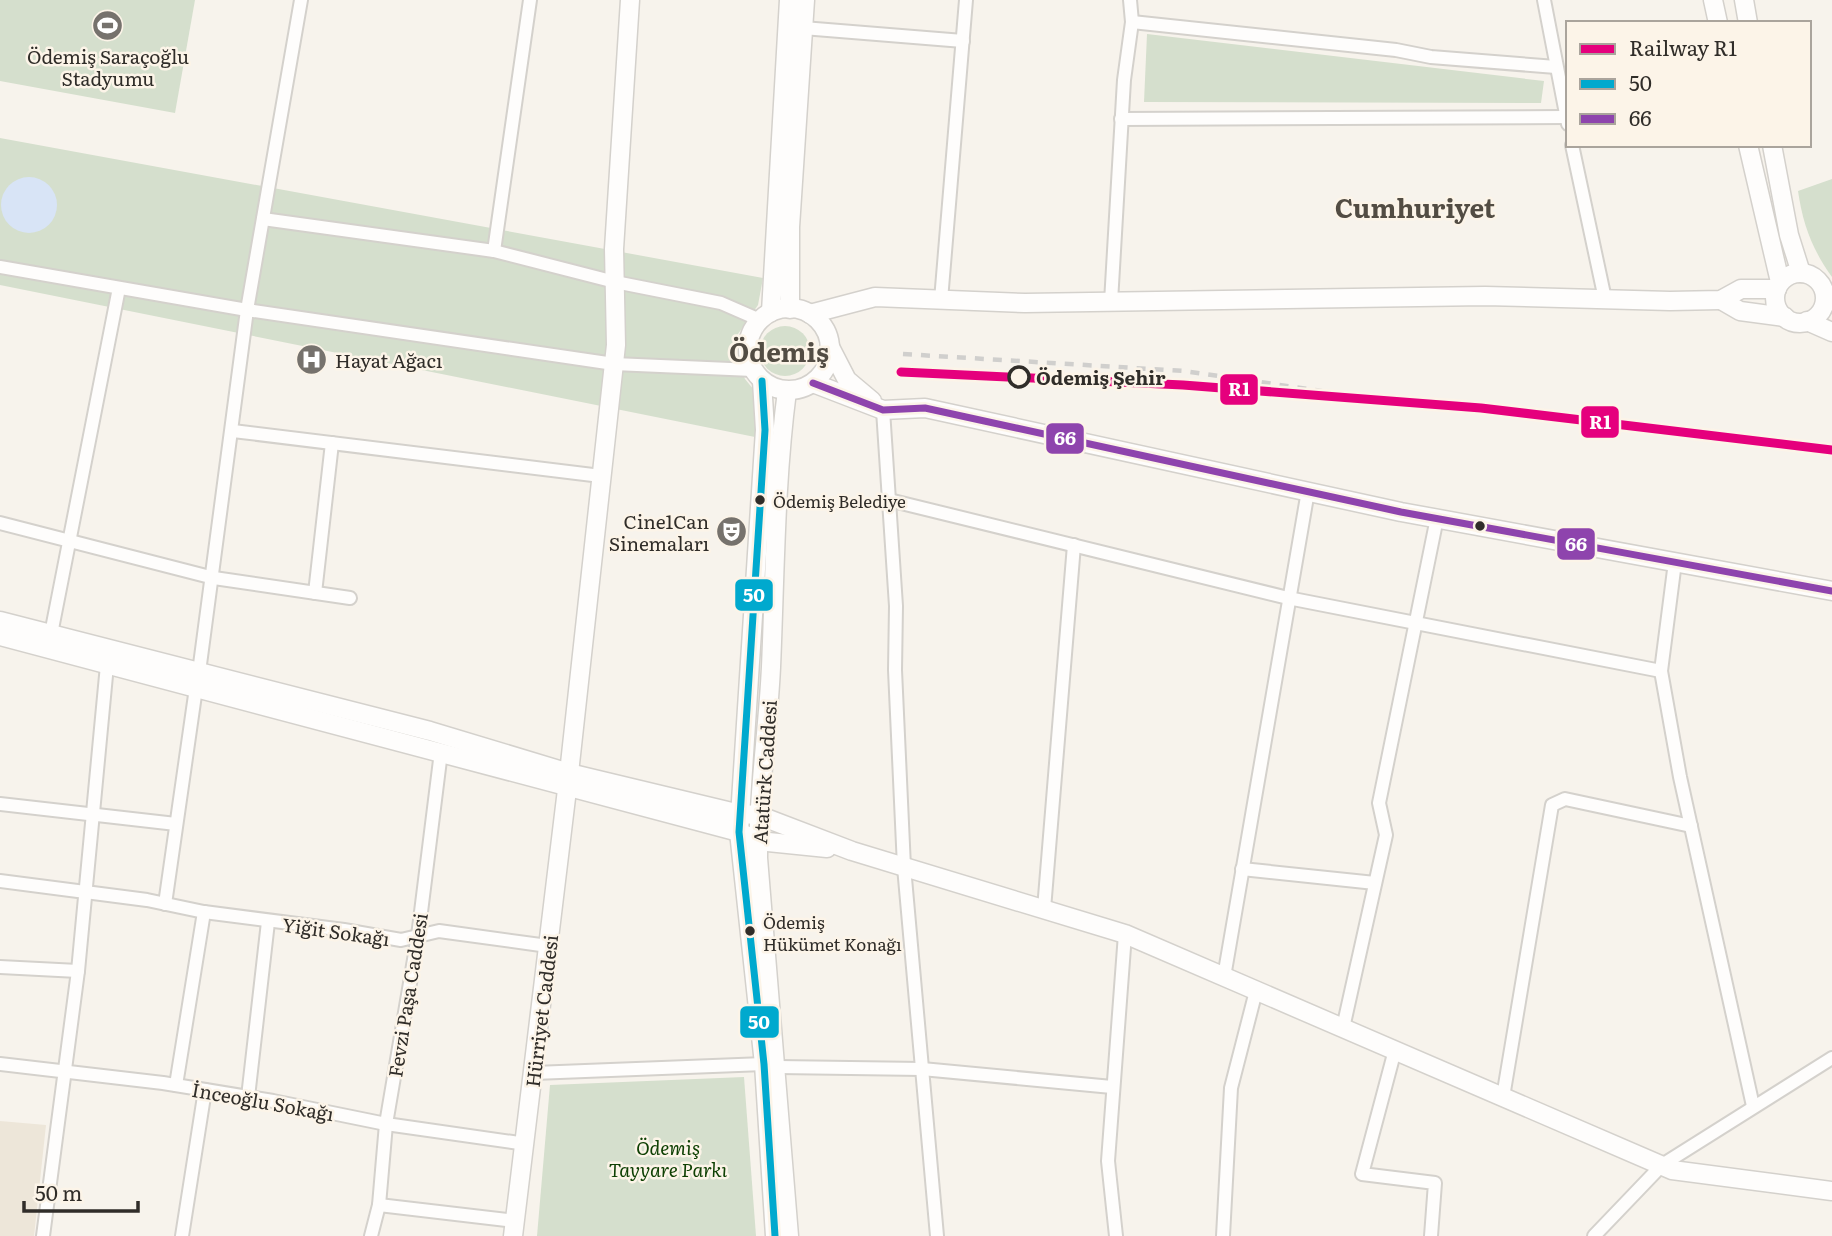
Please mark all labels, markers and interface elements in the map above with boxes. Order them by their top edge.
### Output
sports icon: Ödemiş Saraçoğlu Stadyumu [91,8,125,42]
legend [1566,21,1811,147]
text: Railway R1 [1629,31,1737,62]
place label: Ödemiş Saraçoğlu Stadyumu [27,42,189,92]
text: 50 [1629,66,1652,97]
text: 66 [1629,101,1652,132]
district label: Cumhuriyet [1335,187,1496,226]
district label: Ödemiş [729,331,829,370]
hospital icon: Hayat Ağacı [295,343,329,377]
place label: Hayat Ağacı [335,346,442,374]
place label: Ödemiş Şehir [1036,363,1166,391]
marker: Ödemiş Şehir [1008,366,1030,388]
line badge: R1 [1219,373,1259,406]
text: R1 [1228,374,1250,402]
line badge: R1 [1580,405,1620,439]
text: R1 [1589,407,1611,435]
line badge: 66 [1045,422,1085,455]
text: 66 [1054,423,1076,451]
place label: Ödemiş Belediye [773,488,906,513]
marker: Ödemiş Belediye [753,493,767,507]
place label: Cine1Can Sinemaları [609,507,709,557]
theatre icon: Cine1Can Sinemaları [715,515,749,549]
unlabelled marker [1473,519,1487,533]
line badge: 66 [1556,527,1596,561]
text: 66 [1565,529,1587,557]
line badge: 50 [734,578,774,612]
text: 50 [743,580,765,608]
street label: Atatürk Caddesi [745,699,783,845]
place label: Ödemiş Hükümet Konağı [763,909,902,956]
street label: Yiğit Sokağı [280,910,392,952]
street label: Fevzi Paşa Caddesi [380,911,434,1079]
marker: Ödemiş Hükümet Konağı [743,924,757,938]
street label: Hürriyet Caddesi [518,933,564,1089]
line badge: 50 [739,1005,780,1039]
text: 50 [748,1007,770,1035]
street label: İnceoğlu Sokağı [190,1075,336,1127]
park label: Ödemiş Tayyare Parkı [609,1133,728,1183]
scale bar [24,1170,138,1214]
text: 50 m [35,1176,82,1207]

